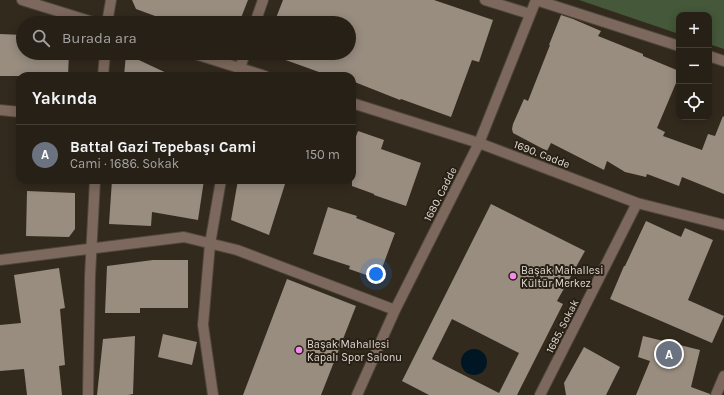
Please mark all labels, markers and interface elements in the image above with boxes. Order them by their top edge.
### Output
map controls [676,12,712,120]
button: + [676,12,712,48]
search box [16,16,356,60]
icon: search [30,27,52,49]
text: Burada ara [62,29,137,47]
button: − [676,48,712,84]
button: locate [676,84,712,120]
text: Yakında [32,88,97,108]
text: Battal Gazi Tepebaşı Cami [70,138,256,156]
street label: 1690. Cadde [512,138,572,171]
text: A [41,147,49,162]
text: 150 m [305,147,340,162]
text: Cami · 1686. Sokak [70,156,179,171]
street label: 1680. Cadde [421,165,460,224]
your location [366,264,386,284]
place label: Başak Mahallesi Kültür Merkez [521,264,603,290]
marker: Başak Mahallesi Kültür Merkez [508,271,518,281]
street label: 1685. Sokak [543,297,582,355]
place label: Başak Mahallesi Kapalı Spor Salonu [307,338,402,364]
pin: A [656,339,682,369]
marker: Başak Mahallesi Kapalı Spor Salonu [294,345,304,355]

